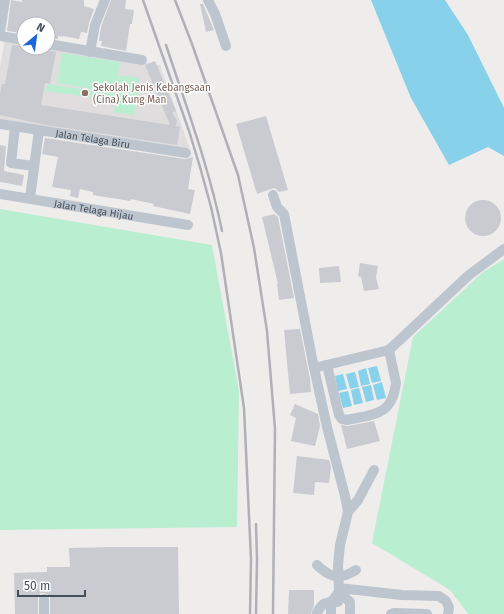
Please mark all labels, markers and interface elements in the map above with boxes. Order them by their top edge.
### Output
north arrow [16,16,56,56]
text: N [34,20,47,35]
place label: Sekolah Jenis Kebangsaan (Cina) Kung Man [93,82,211,106]
marker: Sekolah Jenis Kebangsaan (Cina) Kung Man [80,88,90,98]
street label: Jalan Telaga Biru [55,128,131,151]
street label: Jalan Telaga Hijau [53,198,134,223]
scale bar [18,572,85,598]
text: 50 m [24,579,50,593]

